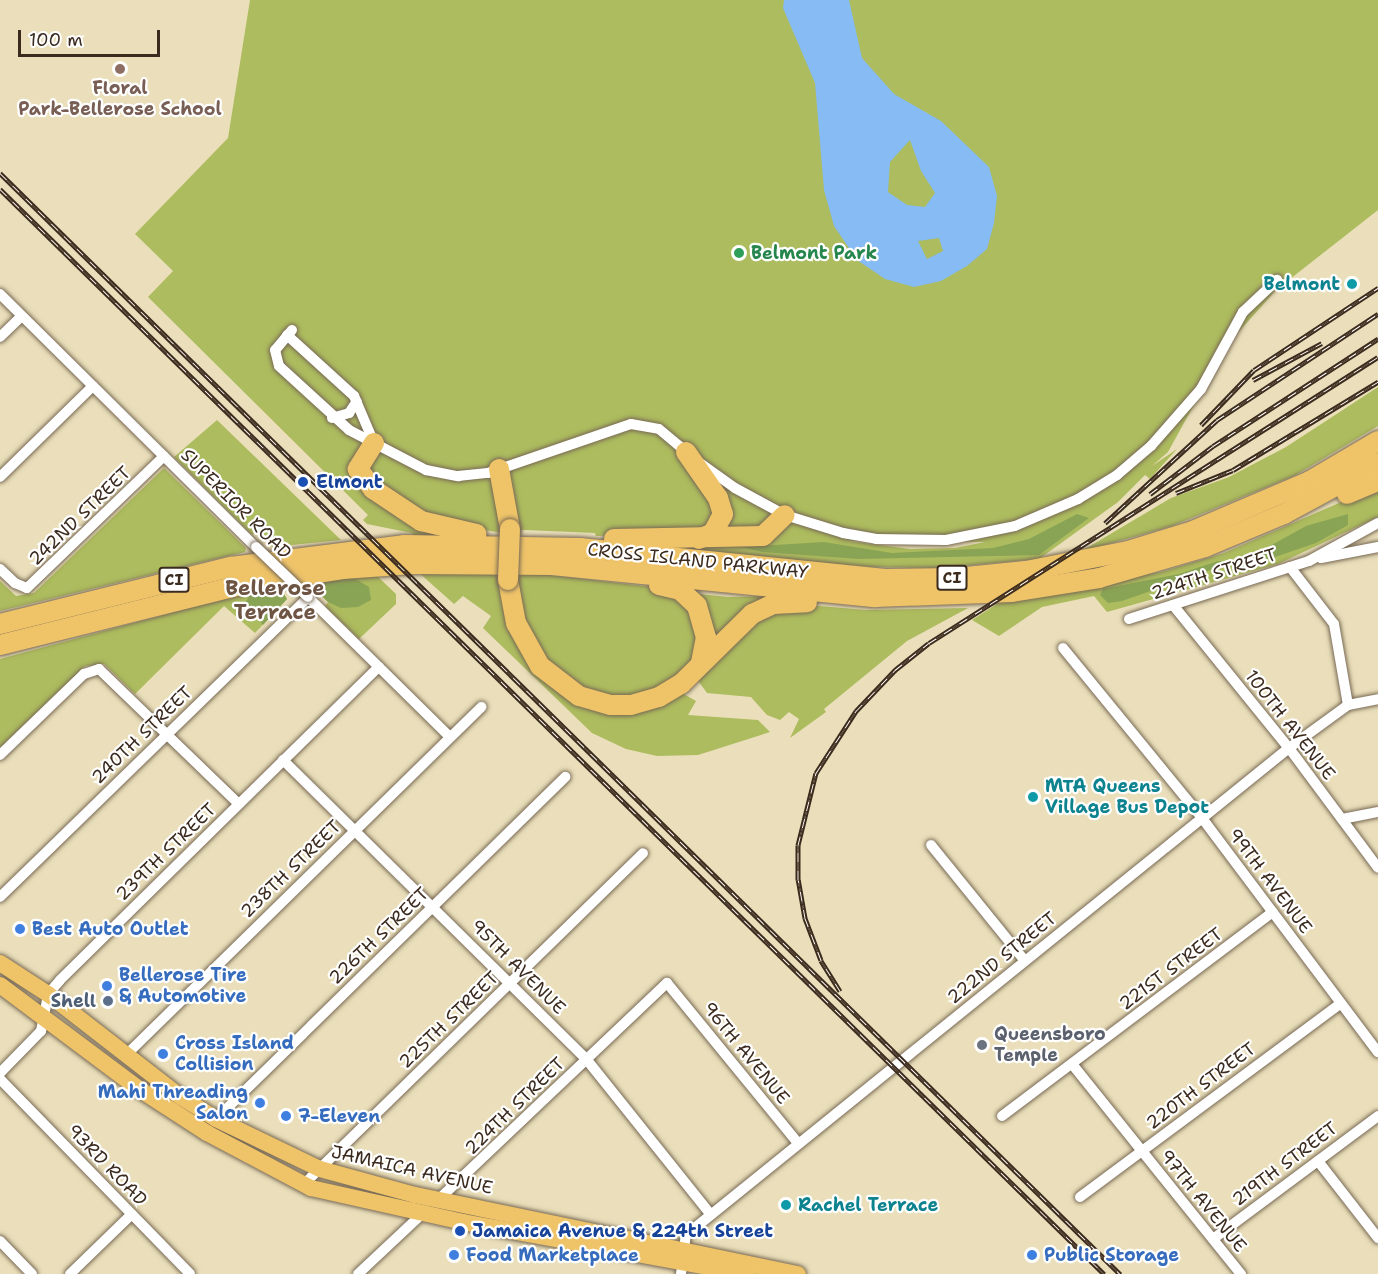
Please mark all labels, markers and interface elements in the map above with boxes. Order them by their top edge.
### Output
scale bar [21,18,164,56]
text: 100 m [29,28,83,52]
marker: Floral Park-Bellerose School [113,62,127,76]
place label: Floral Park-Bellerose School [18,78,222,121]
place label: Belmont Park [751,242,877,264]
marker: Belmont Park [732,246,746,260]
place label: Belmont [1264,273,1340,295]
marker: Belmont [1345,277,1359,291]
street label: SUPERIOR ROAD [176,444,296,564]
street label: 242ND STREET [25,462,135,570]
place label: Elmont [316,471,383,493]
marker: Elmont [294,473,312,491]
street label: CROSS ISLAND PARKWAY [586,539,810,583]
street label: 224TH STREET [1149,544,1279,604]
road number: CI [936,565,968,591]
road number: CI [158,567,190,593]
district label: Bellerose Terrace [225,575,325,625]
street label: 100TH AVENUE [1240,666,1340,784]
street label: 240TH STREET [87,682,197,788]
place label: MTA Queens Village Bus Depot [1045,776,1209,818]
marker: MTA Queens Village Bus Depot [1026,790,1040,804]
street label: 239TH STREET [111,799,221,905]
street label: 238TH STREET [236,816,346,922]
street label: 99TH AVENUE [1224,824,1316,938]
street label: 226TH STREET [325,883,433,989]
street label: 222ND STREET [943,907,1061,1009]
street label: 95TH AVENUE [466,915,570,1019]
place label: Best Auto Outlet [32,918,188,940]
marker: Best Auto Outlet [13,922,27,936]
street label: 221ST STREET [1115,923,1227,1015]
place label: Bellerose Tire & Automotive [119,965,247,1008]
street label: 225TH STREET [395,967,503,1073]
marker: Bellerose Tire & Automotive [100,979,114,993]
place label: Shell [51,990,96,1012]
marker: Shell [101,994,115,1008]
street label: 96TH AVENUE [698,998,794,1108]
place label: Queensboro Temple [994,1024,1106,1066]
place label: Cross Island Collision [175,1033,294,1076]
marker: Queensboro Temple [975,1038,989,1052]
street label: 220TH STREET [1142,1038,1260,1134]
marker: Cross Island Collision [156,1047,170,1061]
street label: 224TH STREET [461,1053,569,1159]
place label: Mahi Threading Salon [98,1082,248,1124]
marker: Mahi Threading Salon [253,1096,267,1110]
place label: 7-Eleven [298,1105,380,1127]
marker: 7-Eleven [279,1109,293,1123]
street label: 219TH STREET [1228,1117,1342,1211]
street label: 93RD ROAD [63,1120,151,1210]
street label: JAMAICA AVENUE [329,1141,495,1199]
street label: 97TH AVENUE [1155,1145,1251,1257]
place label: Rachel Terrace [798,1194,938,1216]
marker: Rachel Terrace [779,1198,793,1212]
place label: Jamaica Avenue & 224th Street [472,1220,773,1242]
marker: Jamaica Avenue & 224th Street [453,1224,467,1238]
place label: Food Marketplace [466,1244,639,1266]
place label: Public Storage [1044,1244,1179,1266]
marker: Food Marketplace [447,1248,461,1262]
marker: Public Storage [1025,1248,1039,1262]

